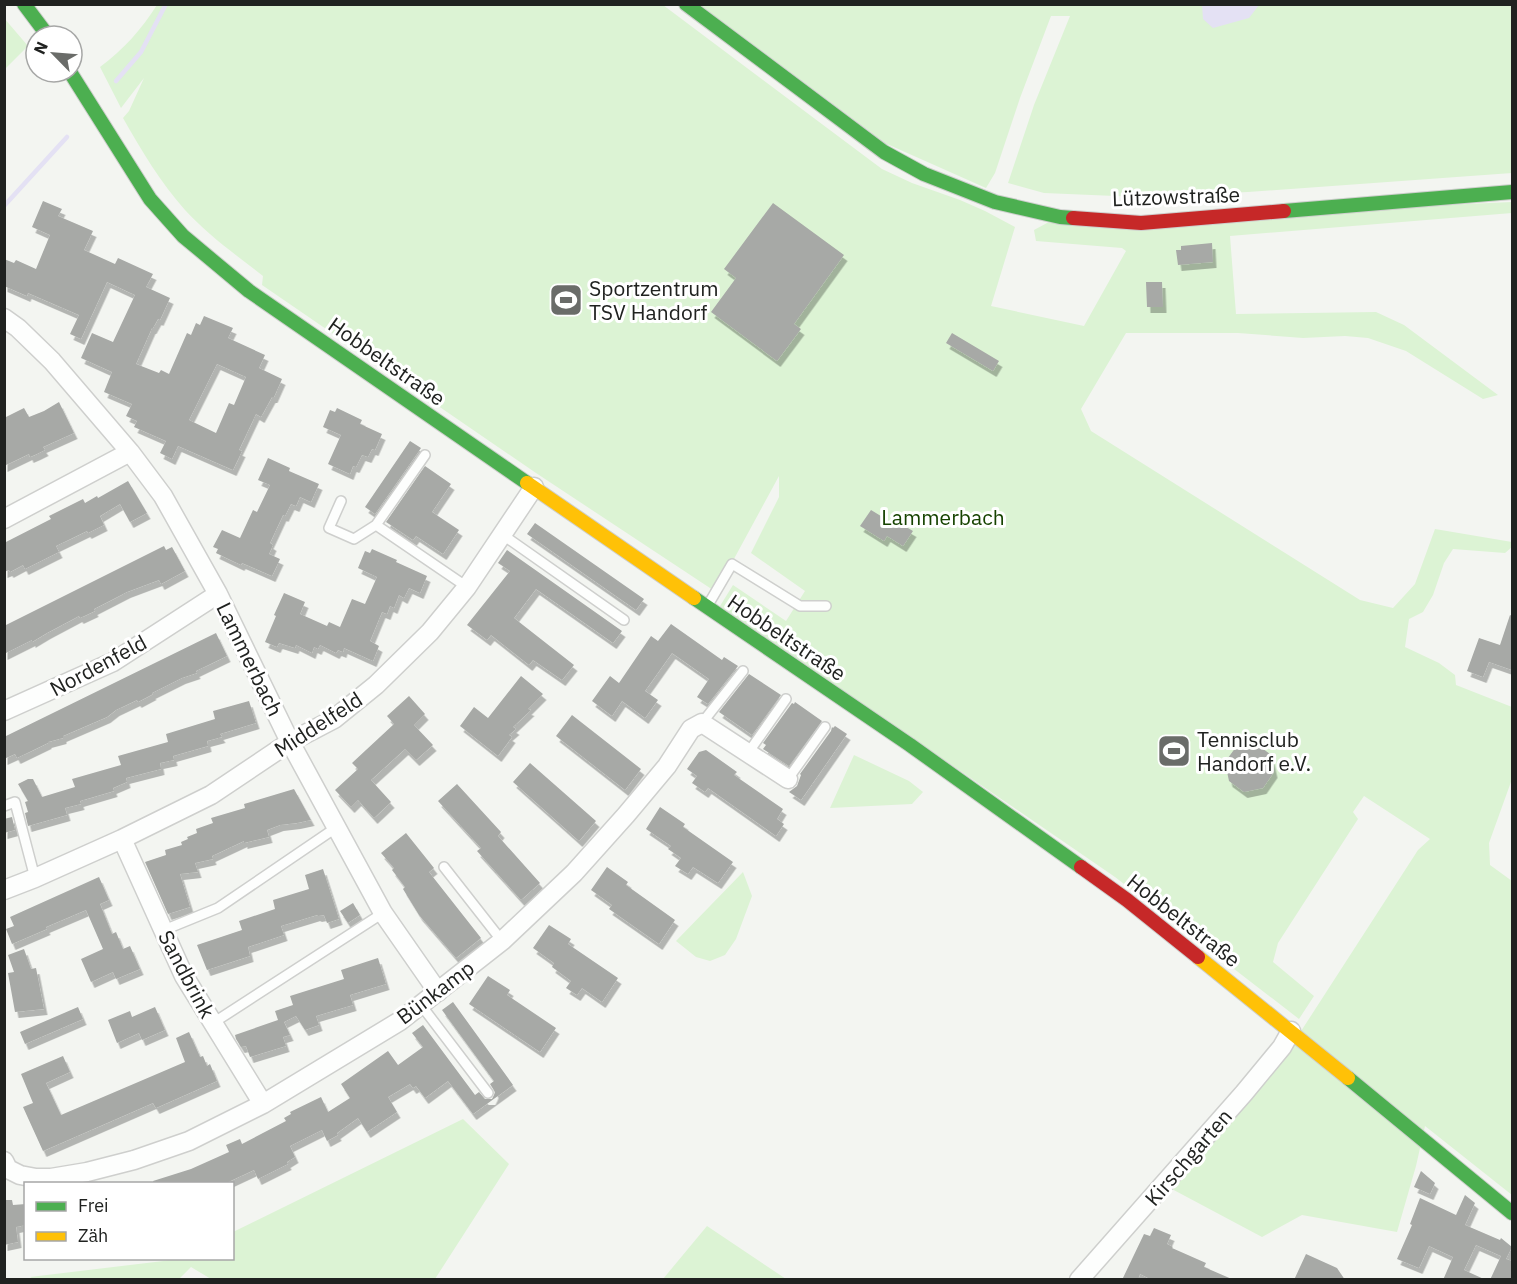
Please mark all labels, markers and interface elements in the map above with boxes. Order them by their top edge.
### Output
north arrow [24,24,84,84]
text: N [29,38,52,57]
street label: Lützowstraße [1111,180,1241,212]
place label: Sportzentrum TSV Handorf [589,274,719,326]
sports icon: Sportzentrum TSV Handorf [548,282,584,318]
street label: Hobbeltstraße [323,310,451,412]
park label: Lammerbach [881,503,1005,531]
street label: Hobbeltstraße [722,587,852,687]
street label: Lammerbach [210,597,290,721]
street label: Nordenfeld [45,628,151,702]
street label: Middelfeld [268,685,368,763]
place label: Tennisclub Handorf e.V. [1197,725,1311,777]
sports icon: Tennisclub Handorf e.V. [1156,733,1192,769]
street label: Hobbeltstraße [1122,867,1246,973]
street label: Sandbrink [152,925,222,1023]
street label: Bünkamp [391,954,479,1030]
street label: Kirschgarten [1138,1103,1238,1211]
legend [24,1182,234,1260]
text: Frei [78,1194,109,1217]
text: Zäh [78,1224,108,1247]

